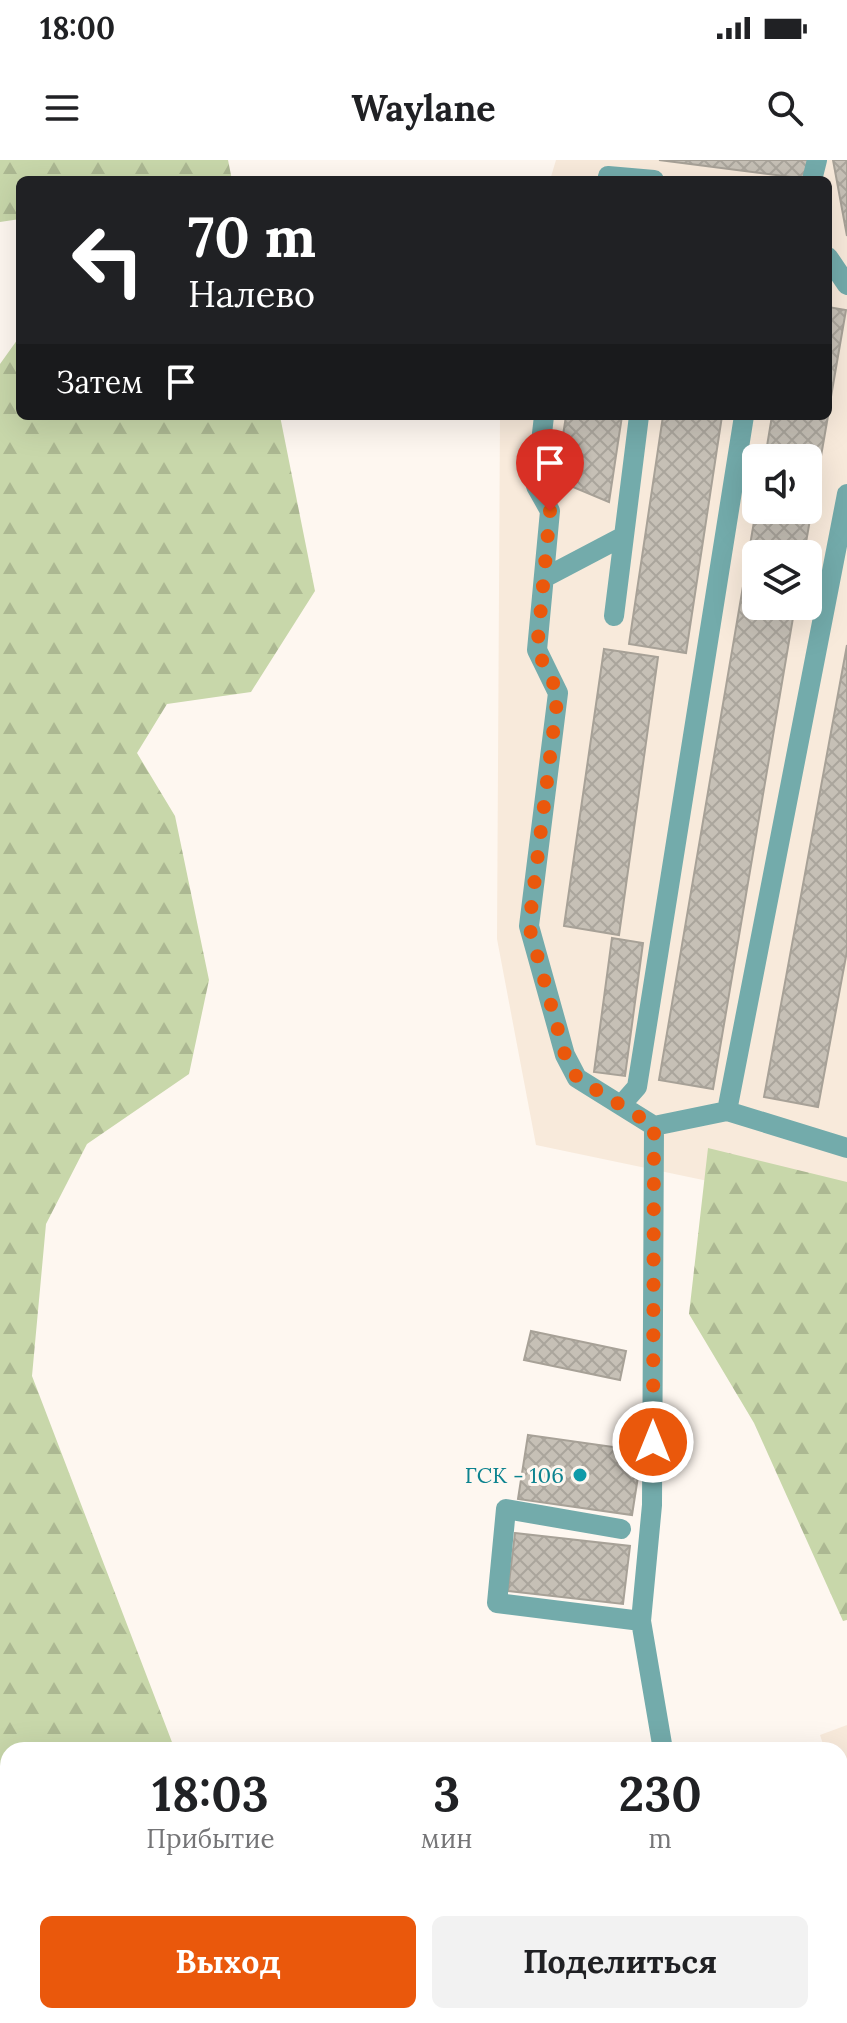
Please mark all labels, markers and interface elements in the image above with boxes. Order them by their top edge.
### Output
text: 18:00 [40,9,115,47]
text: Waylane [351,85,496,131]
icon: menu [40,86,84,130]
icon: search [763,86,807,130]
text: 70 m [188,201,316,272]
icon: left [56,208,160,312]
text: Налево [188,271,315,317]
icon: arrive [159,360,203,404]
text: Затем [56,363,143,401]
pin [516,429,584,511]
icon: arrive [528,441,572,485]
map controls [742,444,822,620]
button: sound [742,444,822,524]
button: layers [742,540,822,620]
position arrow [611,1400,695,1484]
place label: ГСК - 106 [465,1461,564,1489]
marker: ГСК - 106 [571,1466,589,1484]
text: 18:03 [152,1763,269,1824]
text: 3 [433,1763,460,1824]
text: 230 [619,1763,702,1824]
text: Прибытие [146,1822,275,1855]
text: мин [421,1822,472,1855]
text: m [649,1822,672,1855]
button: Выход [40,1916,416,2008]
button: Поделиться [432,1916,808,2008]

